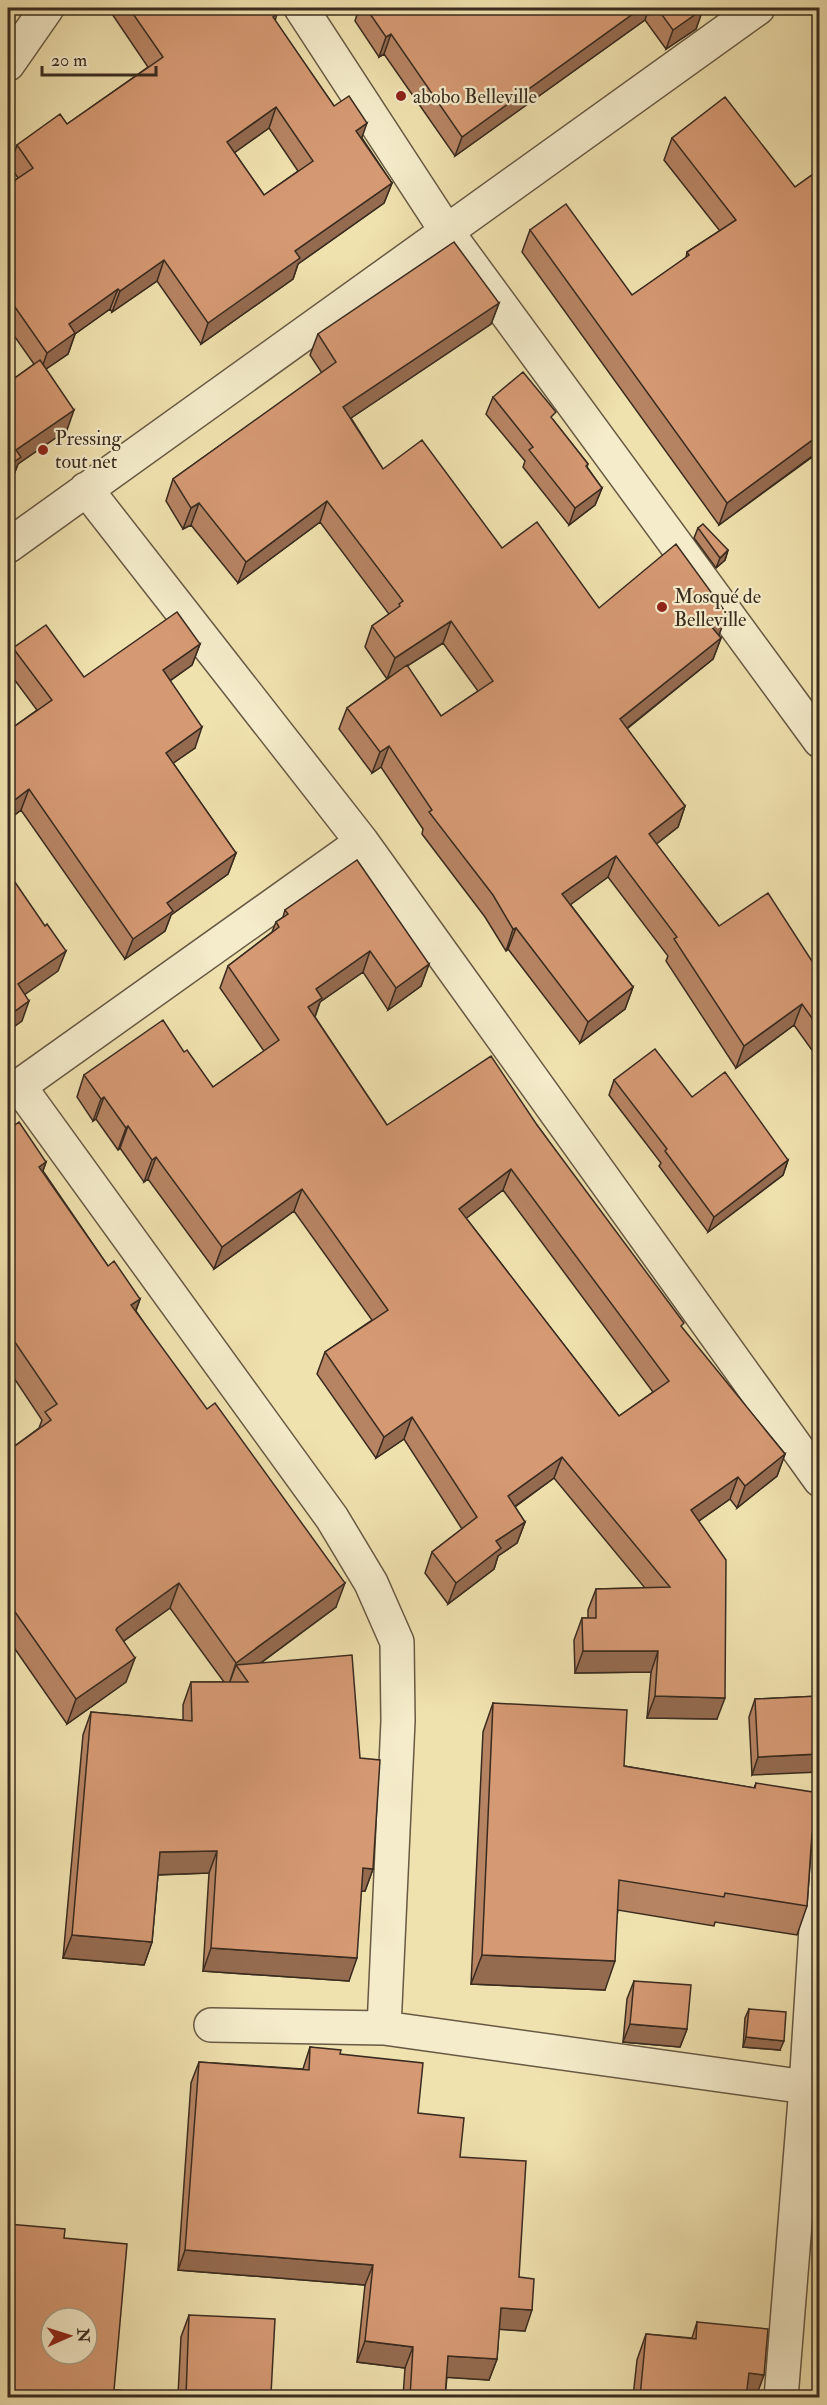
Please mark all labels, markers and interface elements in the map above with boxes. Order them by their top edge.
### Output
scale bar [42,39,156,77]
text: 20 m [51,49,87,72]
place label: abobo Belleville [413,84,537,109]
marker: abobo Belleville [394,89,408,103]
place label: Pressing tout net [55,426,123,474]
marker: Pressing tout net [36,443,50,457]
place label: Mosqué de Belleville [674,584,761,632]
marker: Mosqué de Belleville [655,600,669,614]
north arrow [39,2306,99,2366]
text: N [73,2327,93,2344]

